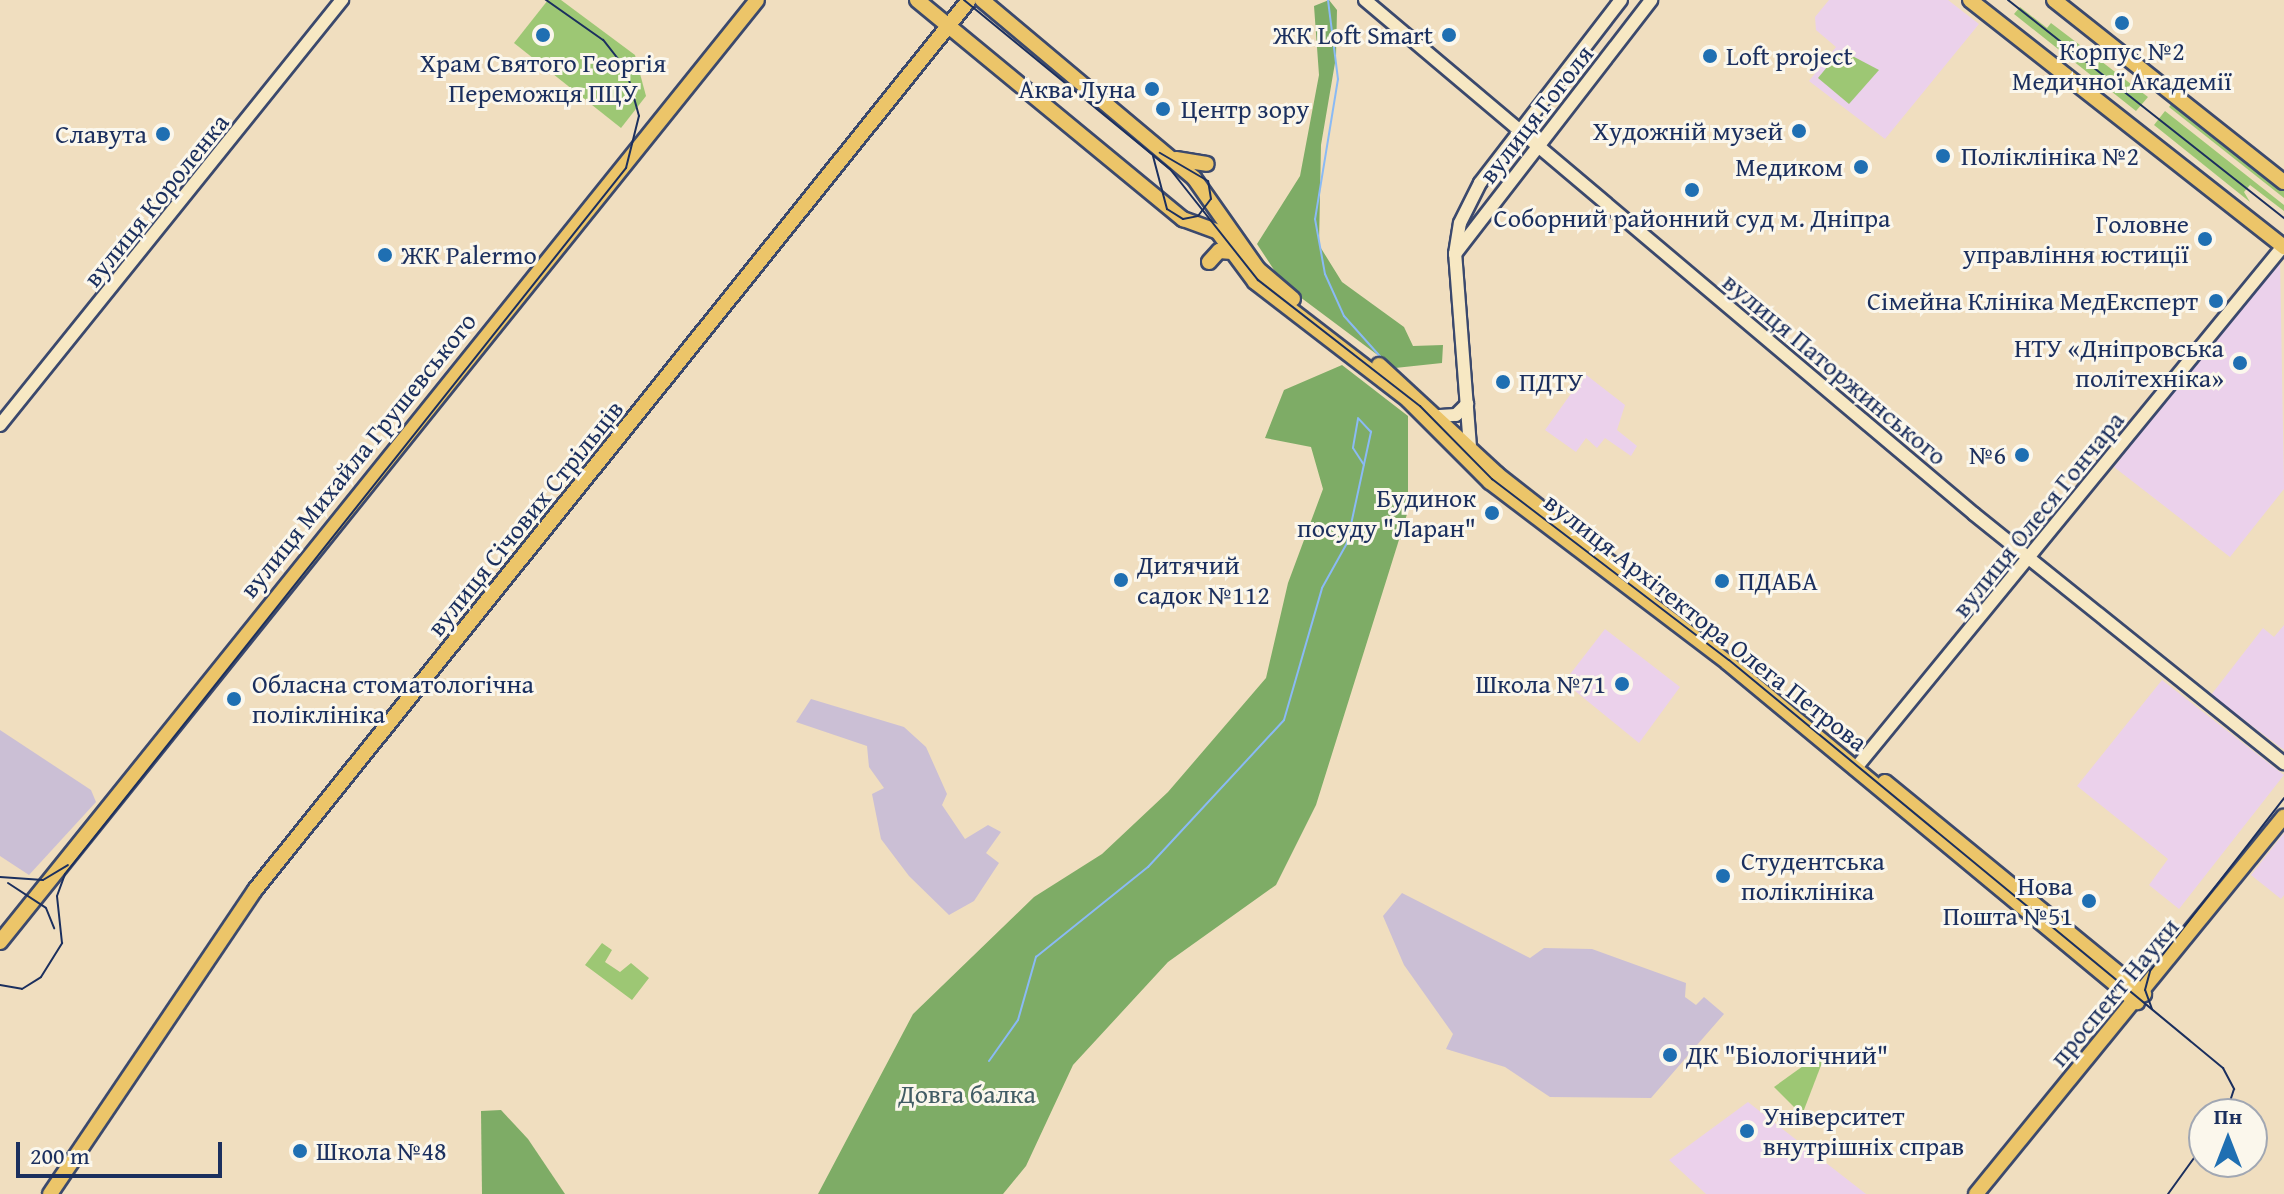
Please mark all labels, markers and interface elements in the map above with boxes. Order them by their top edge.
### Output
marker: Корпус №2 Медичної Академії [2113,14,2131,32]
place label: ЖК Loft Smart [1273,19,1433,51]
marker: Храм Святого Георгія Переможця ПЦУ [534,26,552,44]
marker: ЖК Loft Smart [1440,26,1458,44]
place label: Корпус №2 Медичної Академії [2012,35,2232,96]
street label: вулиця Гоголя [1472,39,1600,189]
place label: Loft project [1726,40,1853,72]
place label: Храм Святого Георгія Переможця ПЦУ [420,47,666,108]
marker: Loft project [1701,47,1719,65]
place label: Аква Луна [1019,73,1136,105]
marker: Аква Луна [1143,80,1161,98]
place label: Центр зору [1181,93,1309,125]
marker: Центр зору [1152,98,1174,120]
street label: вулиця Короленка [77,107,235,293]
place label: Художній музей [1593,115,1783,147]
place label: Славута [55,118,147,150]
marker: Художній музей [1790,122,1808,140]
marker: Славута [154,125,172,143]
place label: Поліклініка №2 [1961,140,2139,172]
marker: Поліклініка №2 [1932,145,1954,167]
place label: Медиком [1735,151,1843,183]
marker: Медиком [1850,156,1872,178]
marker: Соборний районний суд м. Дніпра [1683,181,1701,199]
place label: Соборний районний суд м. Дніпра [1494,202,1890,234]
place label: Головне управління юстиції [1963,208,2189,270]
marker: Головне управління юстиції [2196,230,2214,248]
place label: ЖК Palermo [401,239,537,271]
marker: ЖК Palermo [376,246,394,264]
street label: вулиця Паторжинського [1717,266,1953,472]
place label: Сімейна Клініка МедЕксперт [1867,285,2198,317]
marker: Сімейна Клініка МедЕксперт [2205,290,2227,312]
street label: вулиця Михайла Грушевського [233,306,483,604]
place label: НТУ «Дніпровська політехніка» [2014,332,2224,394]
marker: НТУ «Дніпровська політехніка» [2231,354,2249,372]
place label: ПДТУ [1519,366,1583,398]
marker: ПДТУ [1494,373,1512,391]
street label: вулиця Січових Стрільців [420,394,630,642]
street label: вулиця Олеся Гончара [1945,405,2131,623]
place label: №6 [1969,439,2006,471]
marker: №6 [2013,446,2031,464]
place label: Будинок посуду "Ларан" [1297,482,1476,544]
street label: вулиця Архітектора Олега Петрова [1538,486,1874,758]
marker: Будинок посуду "Ларан" [1483,504,1501,522]
place label: Дитячий садок №112 [1137,549,1270,610]
place label: ПДАБА [1738,565,1818,597]
marker: Дитячий садок №112 [1112,571,1130,589]
marker: ПДАБА [1713,572,1731,590]
place label: Обласна стоматологічна поліклініка [252,668,534,730]
place label: Школа №71 [1475,668,1606,700]
marker: Школа №71 [1613,675,1631,693]
marker: Обласна стоматологічна поліклініка [223,688,245,710]
place label: Студентська поліклініка [1741,845,1885,906]
marker: Студентська поліклініка [1712,865,1734,887]
place label: Нова Пошта №51 [1943,870,2073,932]
marker: Нова Пошта №51 [2080,892,2098,910]
street label: проспект Науки [2043,911,2185,1073]
place label: ДК "Біологічний" [1686,1039,1888,1071]
marker: ДК "Біологічний" [1661,1046,1679,1064]
park label: Довга балка [898,1078,1036,1110]
north arrow [2188,1098,2268,1178]
place label: Університет внутрішніх справ [1763,1100,1964,1162]
text: Пн [2214,1100,2242,1132]
marker: Університет внутрішніх справ [1738,1122,1756,1140]
scale bar [20,1126,226,1176]
place label: Школа №48 [316,1135,447,1167]
text: 200 m [30,1138,90,1173]
marker: Школа №48 [291,1142,309,1160]

